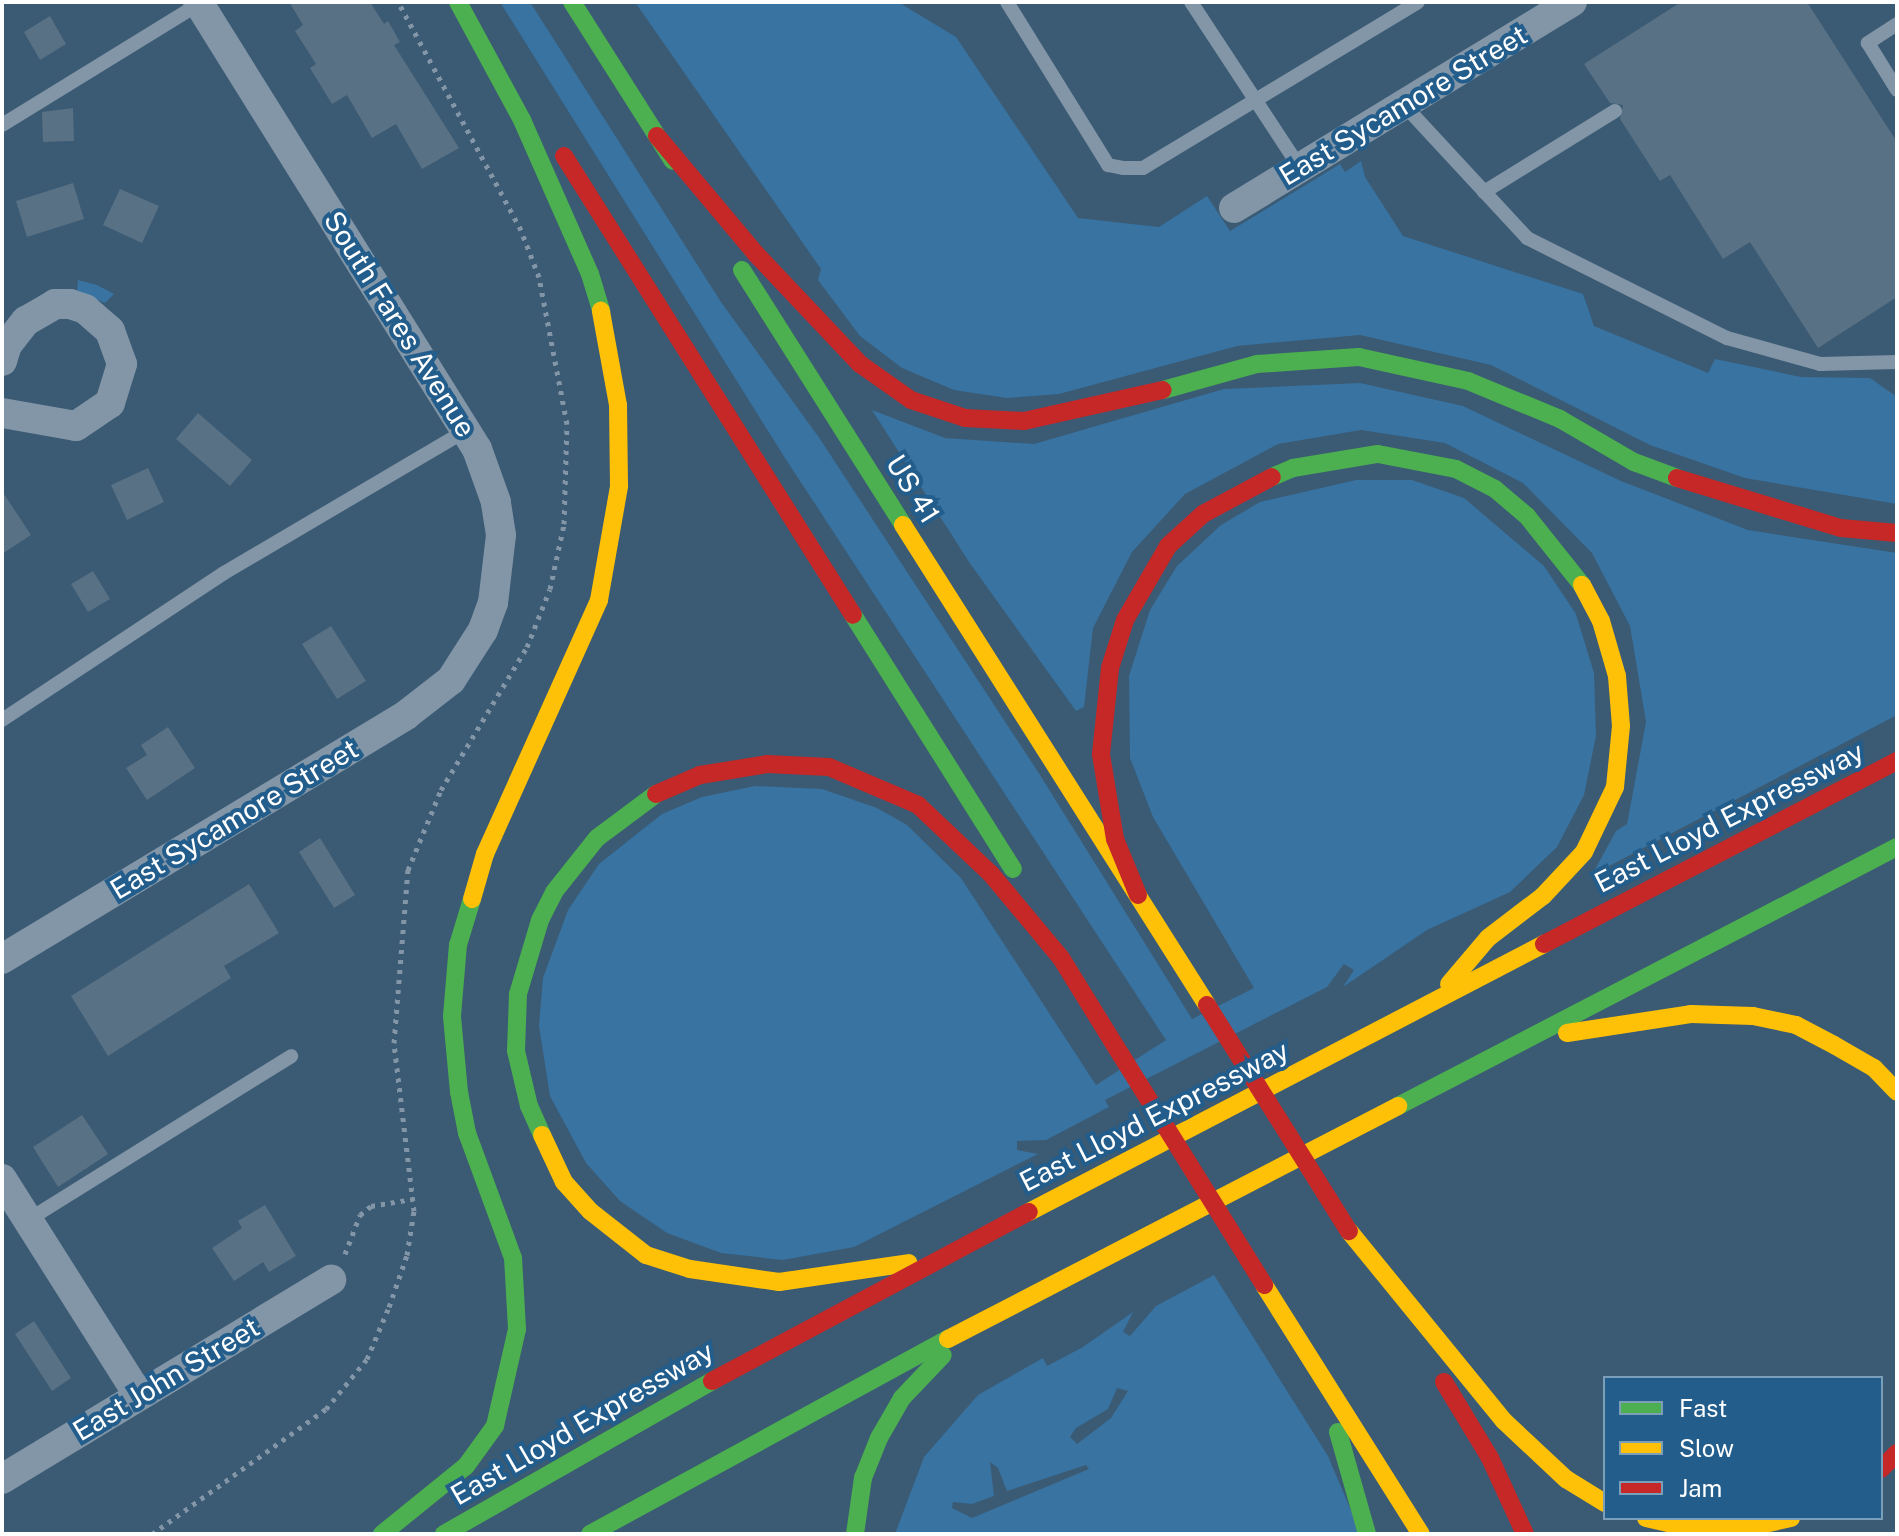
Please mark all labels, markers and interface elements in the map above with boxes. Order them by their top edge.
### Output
street label: East Sycamore Street [1273,18,1533,192]
street label: South Fares Avenue [317,205,483,443]
street label: US 41 [879,449,947,529]
street label: East Sycamore Street [104,732,364,906]
street label: East Lloyd Expressway [1589,734,1869,900]
street label: East Lloyd Expressway [1014,1033,1294,1199]
street label: East John Street [67,1310,265,1448]
street label: East Lloyd Expressway [445,1334,719,1512]
legend [1603,1376,1883,1520]
text: Fast [1679,1394,1727,1422]
text: Slow [1679,1434,1734,1462]
text: Jam [1679,1474,1722,1502]

